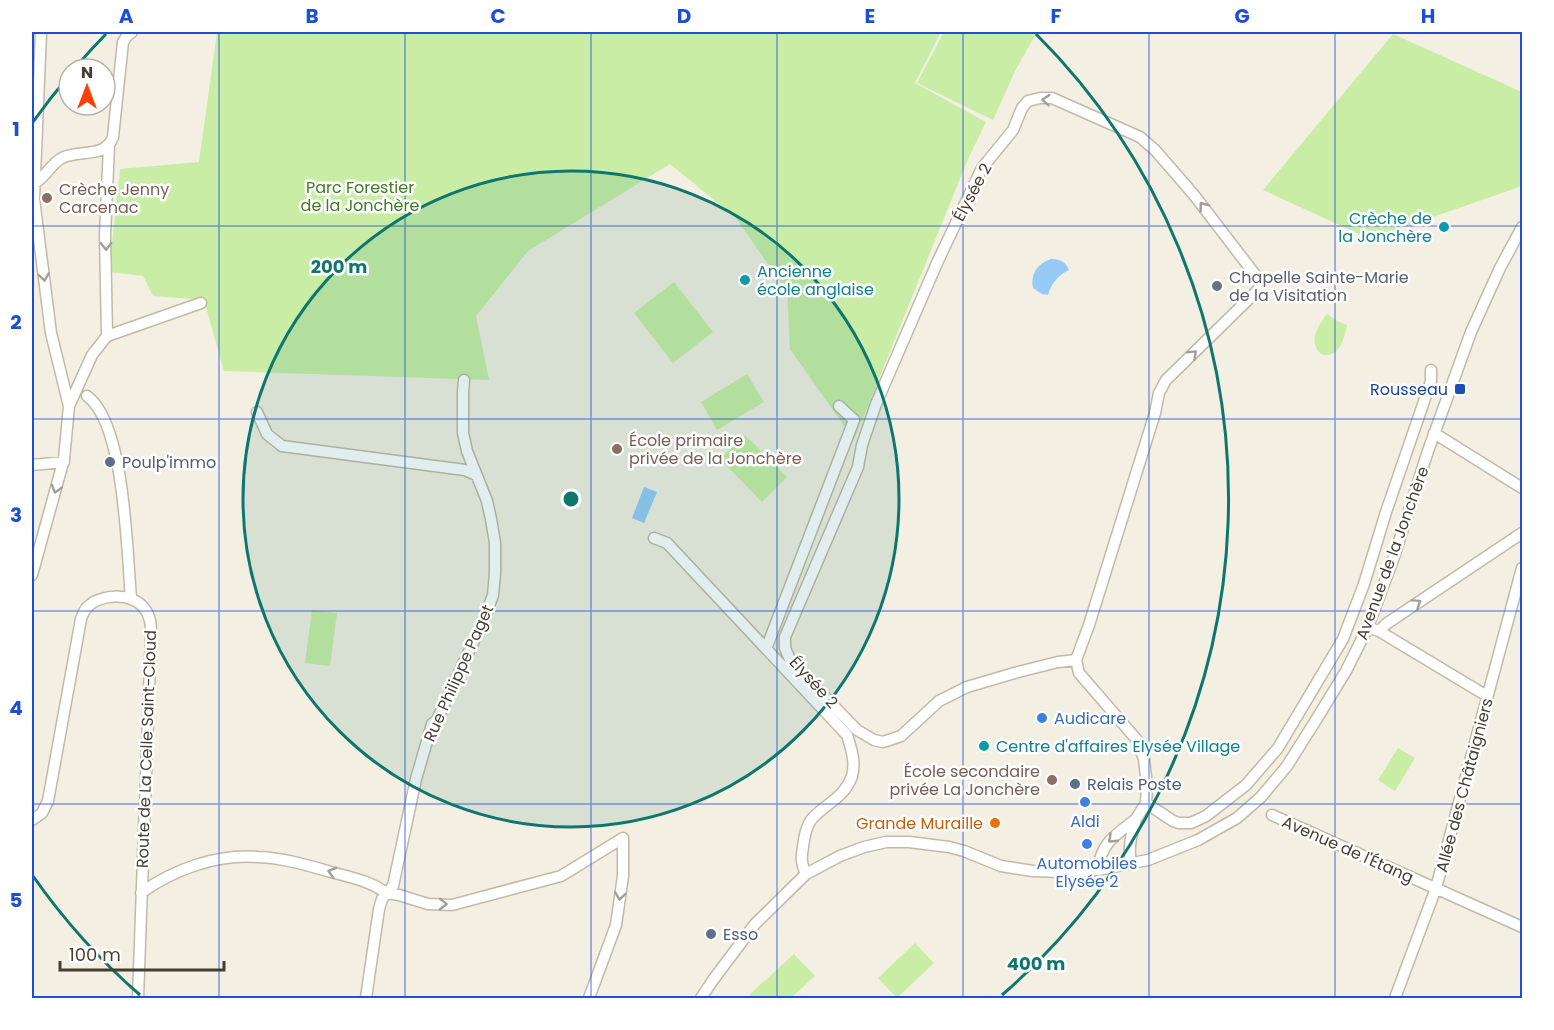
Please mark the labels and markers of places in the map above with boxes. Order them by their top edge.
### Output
place label: Crèche Jenny Carcenac [59,178,169,219]
marker: Crèche Jenny Carcenac [40,191,54,205]
place label: Crèche de la Jonchère [1338,207,1432,248]
marker: Crèche de la Jonchère [1437,220,1451,234]
place label: Ancienne école anglaise [757,260,874,301]
place label: Chapelle Sainte-Marie de la Visitation [1229,266,1409,307]
marker: Ancienne école anglaise [738,273,752,287]
marker: Chapelle Sainte-Marie de la Visitation [1210,279,1224,293]
place label: Rousseau [1370,378,1448,401]
marker: Rousseau [1453,382,1467,396]
place label: École primaire privée de la Jonchère [629,429,802,470]
marker: École primaire privée de la Jonchère [610,442,624,456]
place label: Poulp'immo [122,451,216,474]
marker: Poulp'immo [103,455,117,469]
centre of rings [561,489,581,509]
place label: Audicare [1054,707,1126,730]
marker: Audicare [1035,711,1049,725]
place label: Centre d'affaires Elysée Village [996,735,1240,758]
marker: Centre d'affaires Elysée Village [977,739,991,753]
place label: École secondaire privée La Jonchère [889,760,1040,801]
marker: École secondaire privée La Jonchère [1045,773,1059,787]
place label: Relais Poste [1087,773,1182,796]
marker: Relais Poste [1068,777,1082,791]
marker: Aldi [1078,795,1092,809]
place label: Aldi [1070,810,1100,833]
place label: Grande Muraille [856,812,983,835]
marker: Grande Muraille [988,816,1002,830]
marker: Automobiles Elysée 2 [1080,837,1094,851]
place label: Automobiles Elysée 2 [1037,852,1137,893]
place label: Esso [723,923,758,946]
marker: Esso [704,927,718,941]

